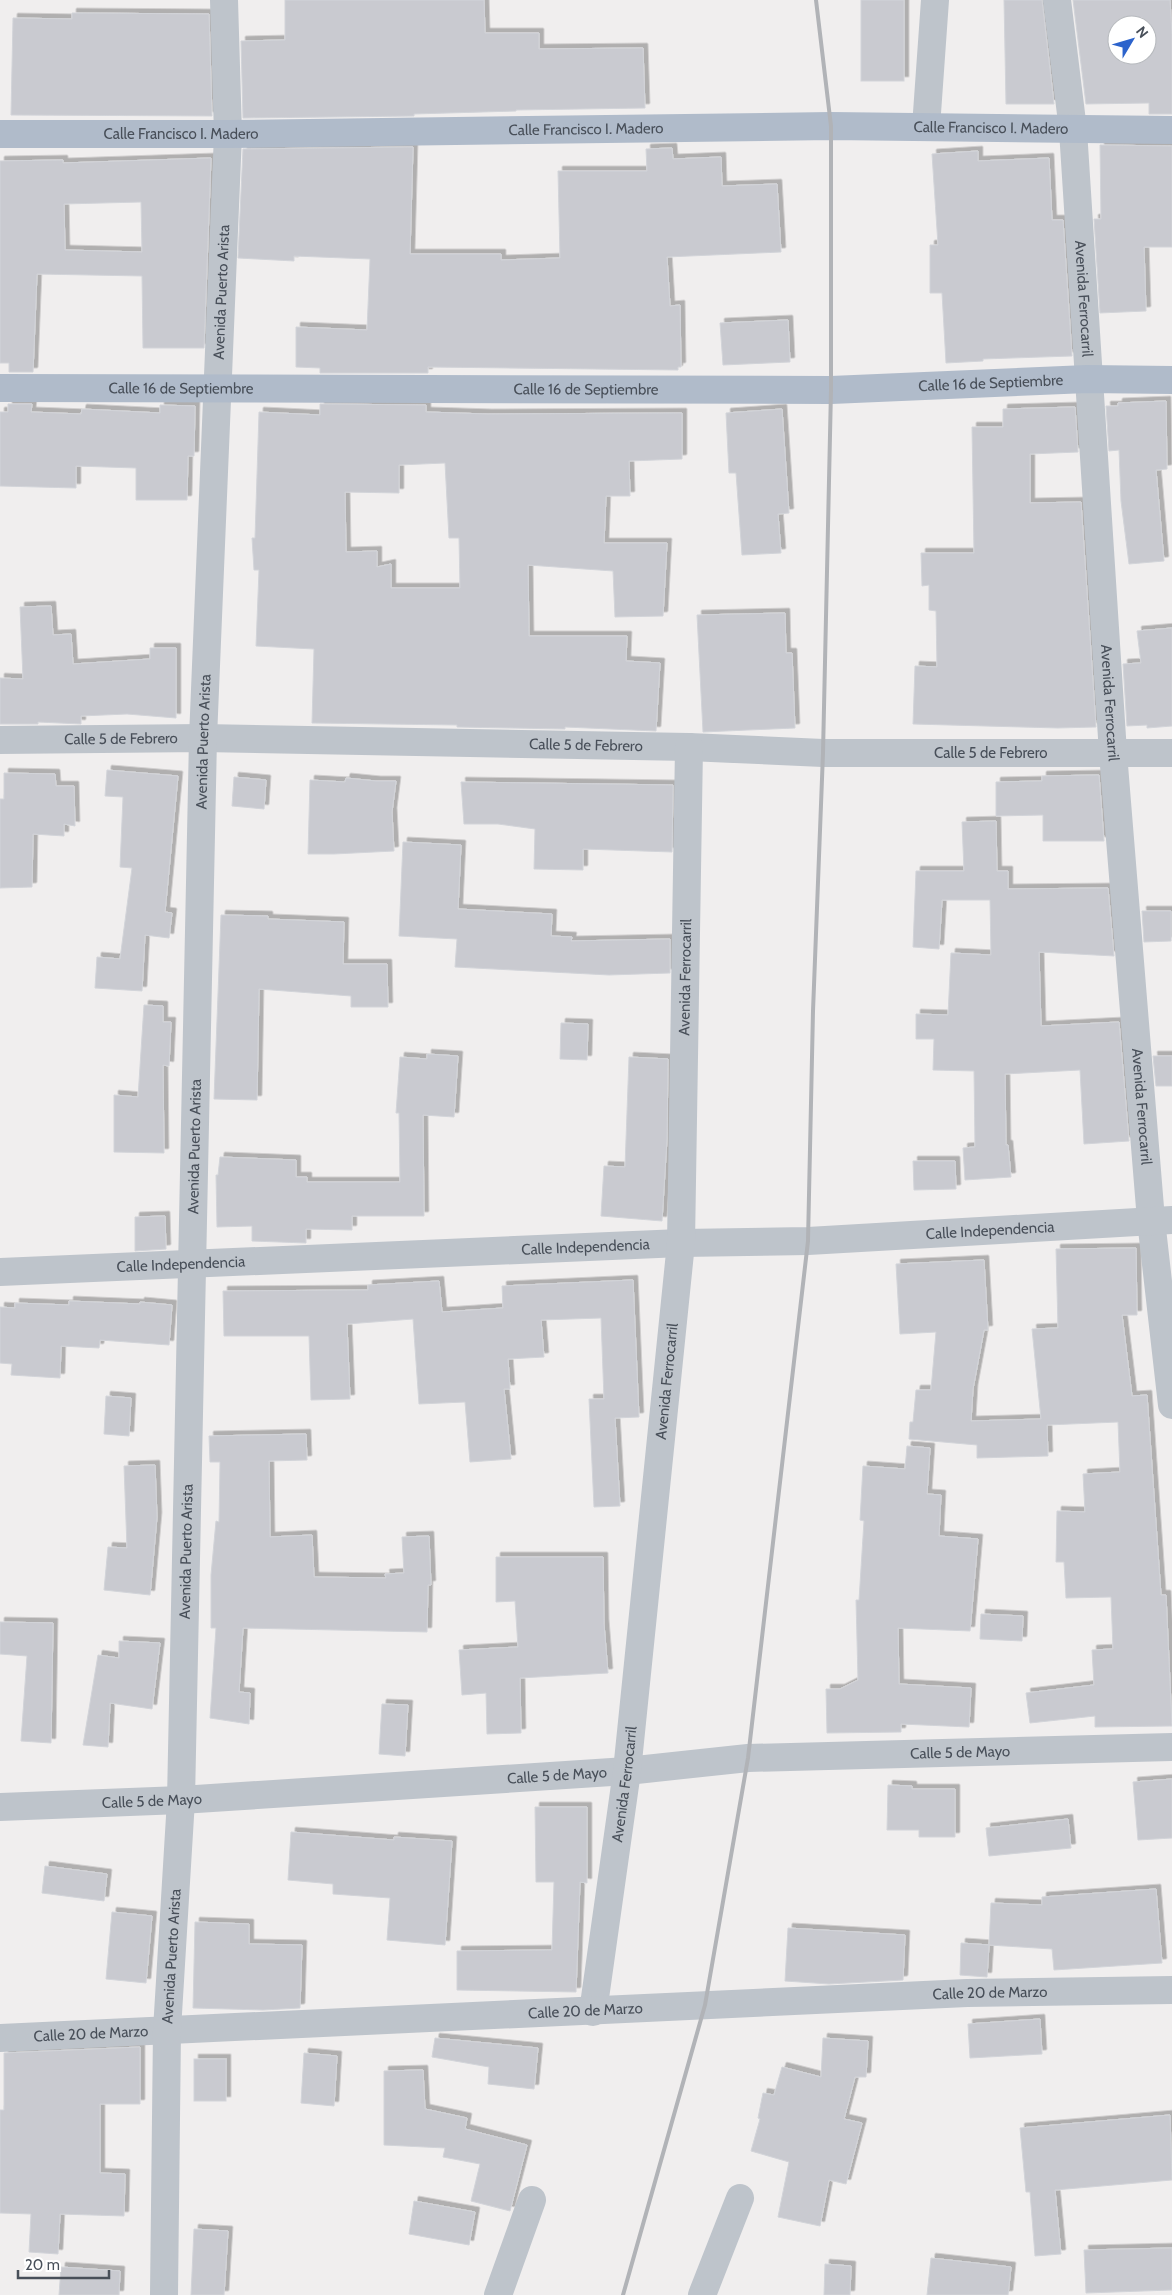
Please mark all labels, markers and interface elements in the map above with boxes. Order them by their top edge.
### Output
north arrow [1107,15,1157,65]
text: N [1132,23,1152,41]
street label: Calle Francisco I. Madero [913,118,1069,138]
street label: Calle Francisco I. Madero [508,119,664,139]
street label: Calle Francisco I. Madero [104,125,259,143]
street label: Avenida Puerto Arista [210,223,233,360]
street label: Avenida Ferrocarril [1071,240,1097,358]
street label: Calle 16 de Septiembre [918,371,1064,395]
street label: Calle 16 de Septiembre [108,379,254,398]
street label: Calle 16 de Septiembre [513,380,659,399]
street label: Avenida Ferrocarril [1097,644,1123,762]
street label: Avenida Puerto Arista [193,673,215,809]
street label: Calle 5 de Febrero [64,729,178,748]
street label: Calle 5 de Febrero [529,735,643,755]
street label: Calle 5 de Febrero [934,744,1048,762]
street label: Avenida Ferrocarril [675,918,695,1036]
street label: Avenida Ferrocarril [1128,1048,1156,1166]
street label: Avenida Puerto Arista [184,1078,205,1214]
street label: Calle Independencia [925,1218,1056,1243]
street label: Calle Independencia [521,1235,651,1259]
street label: Calle Independencia [116,1253,246,1276]
street label: Avenida Ferrocarril [652,1322,682,1440]
street label: Avenida Puerto Arista [176,1483,197,1619]
street label: Avenida Ferrocarril [608,1725,641,1843]
street label: Calle 5 de Mayo [910,1742,1010,1763]
street label: Calle 5 de Mayo [507,1763,608,1788]
street label: Calle 5 de Mayo [102,1790,202,1812]
street label: Avenida Puerto Arista [158,1887,185,2024]
street label: Calle 20 de Marzo [932,1983,1048,2004]
street label: Calle 20 de Marzo [528,1999,643,2022]
street label: Calle 20 de Marzo [33,2022,149,2045]
scale bar [18,2248,109,2280]
text: 20 m [25,2256,60,2274]

